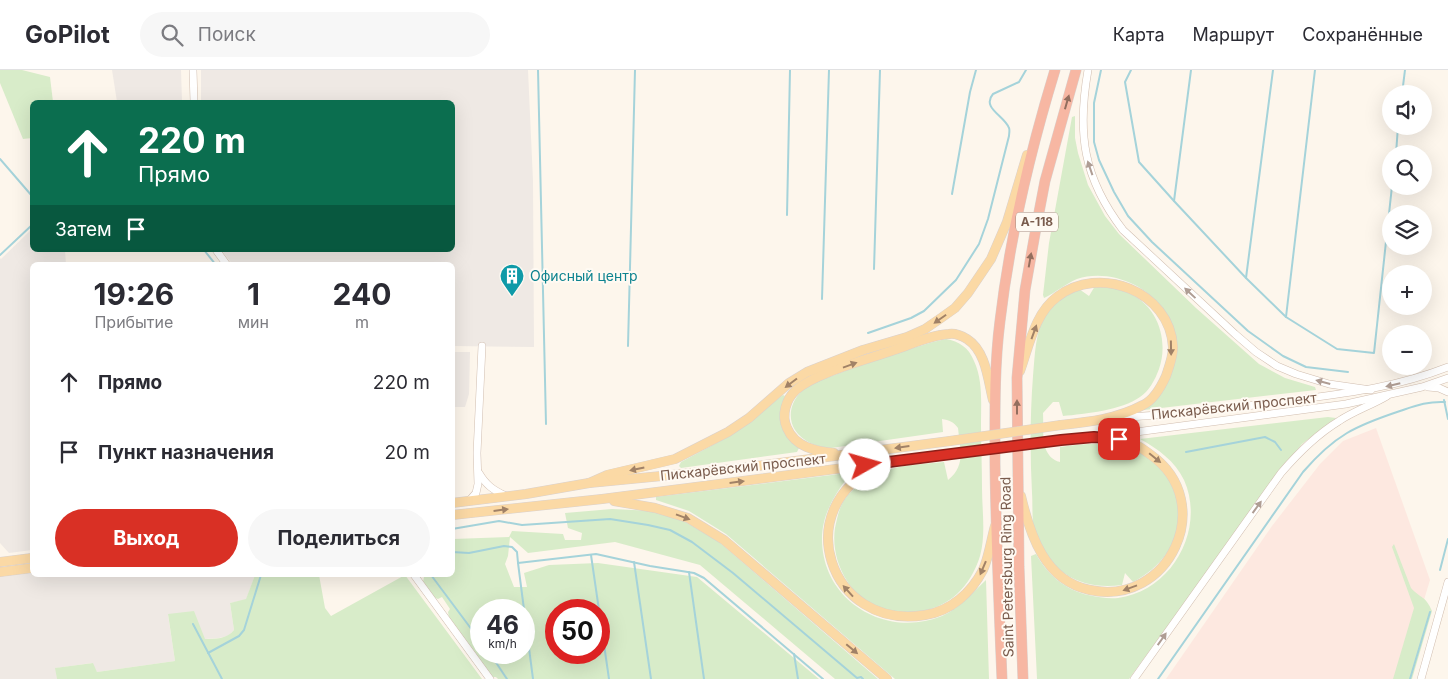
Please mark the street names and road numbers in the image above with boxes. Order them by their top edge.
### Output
road number: А-118 [1016,212,1058,232]
street label: Пискарёвский проспект [1150,388,1318,423]
street label: Пискарёвский проспект [659,449,827,484]
street label: Saint Petersburg Ring Road [996,477,1017,657]

